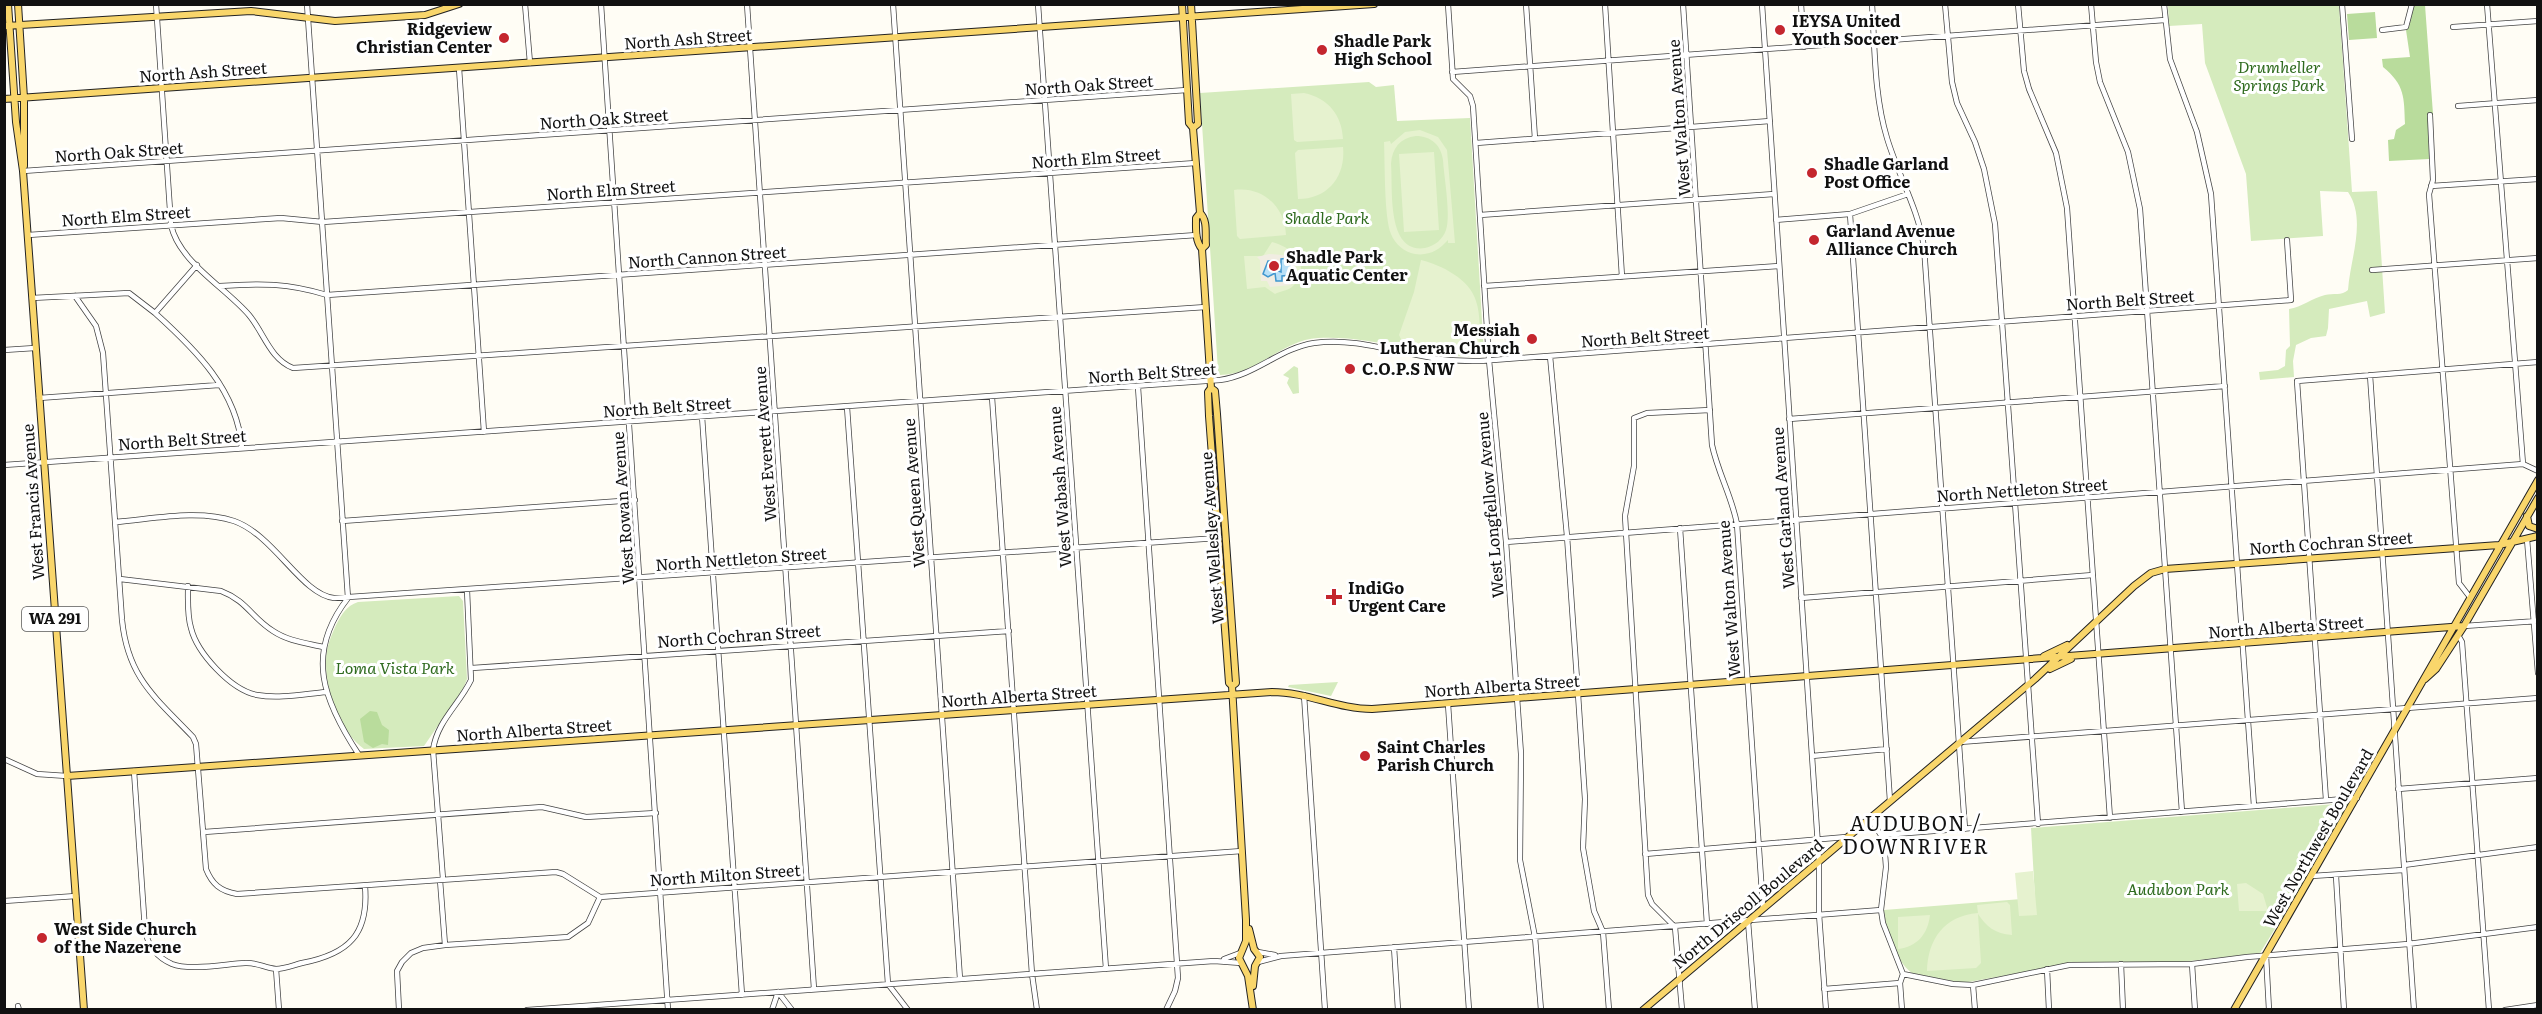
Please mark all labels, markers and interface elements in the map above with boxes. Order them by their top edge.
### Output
place label: IEYSA United Youth Soccer [1792,8,1901,50]
place label: Ridgeview Christian Center [356,16,493,58]
street label: North Ash Street [623,22,753,54]
marker: IEYSA United Youth Soccer [1773,23,1787,37]
place label: Shadle Park High School [1334,28,1432,70]
marker: Ridgeview Christian Center [497,31,511,45]
street label: West Walton Avenue [1661,39,1695,197]
marker: Shadle Park High School [1315,43,1329,57]
park label: Drumheller Springs Park [2233,54,2325,96]
street label: North Ash Street [138,55,268,87]
street label: North Oak Street [1024,67,1155,100]
street label: North Oak Street [539,101,670,134]
street label: North Oak Street [54,134,185,167]
street label: North Elm Street [1031,140,1162,173]
place label: Shadle Garland Post Office [1824,151,1949,193]
marker: Shadle Garland Post Office [1805,166,1819,180]
street label: North Elm Street [546,172,677,205]
street label: North Elm Street [61,198,192,231]
park label: Shadle Park [1285,205,1370,229]
place label: Garland Avenue Alliance Church [1826,218,1957,260]
marker: Garland Avenue Alliance Church [1807,233,1821,247]
street label: North Cannon Street [627,238,788,274]
place label: Shadle Park Aquatic Center [1286,244,1408,286]
marker: Shadle Park Aquatic Center [1267,259,1281,273]
street label: North Belt Street [2065,283,2196,315]
place label: Messiah Lutheran Church [1380,317,1520,359]
street label: North Belt Street [1580,320,1711,352]
marker: Messiah Lutheran Church [1525,332,1539,346]
street label: North Belt Street [1087,356,1218,388]
place label: C.O.P.S NW [1362,356,1455,380]
marker: C.O.P.S NW [1343,362,1357,376]
street label: West Everett Avenue [747,366,781,523]
street label: North Belt Street [602,390,733,422]
street label: West Wabash Avenue [1041,406,1077,569]
street label: West Longfellow Avenue [1469,411,1509,599]
street label: West Queen Avenue [896,418,930,569]
street label: West Francis Avenue [15,423,49,581]
street label: North Belt Street [117,423,248,455]
street label: West Garland Avenue [1764,426,1800,590]
street label: West Rowan Avenue [605,431,639,585]
street label: West Wellesley Avenue [1193,451,1229,625]
street label: North Nettleton Street [1936,471,2109,507]
street label: West Walton Avenue [1711,520,1745,678]
street label: North Cochran Street [2248,524,2414,560]
street label: North Nettleton Street [655,540,828,576]
place label: IndiGo Urgent Care [1348,575,1446,617]
marker: IndiGo Urgent Care [1325,588,1343,606]
road number: WA 291 [22,607,88,631]
street label: North Alberta Street [2207,609,2365,643]
street label: North Cochran Street [656,617,822,653]
park label: Loma Vista Park [335,655,455,679]
street label: North Alberta Street [1423,668,1581,702]
street label: North Alberta Street [940,678,1098,712]
street label: North Alberta Street [455,712,613,746]
place label: Saint Charles Parish Church [1377,734,1494,776]
street label: West Northwest Boulevard [2256,743,2378,931]
marker: Saint Charles Parish Church [1358,749,1372,763]
district label: AUDUBON / DOWNRIVER [1843,807,1989,860]
street label: North Driscoll Boulevard [1666,832,1828,974]
street label: North Milton Street [649,857,802,891]
park label: Audubon Park [2127,876,2230,900]
place label: West Side Church of the Nazerene [54,916,197,958]
marker: West Side Church of the Nazerene [35,931,49,945]

